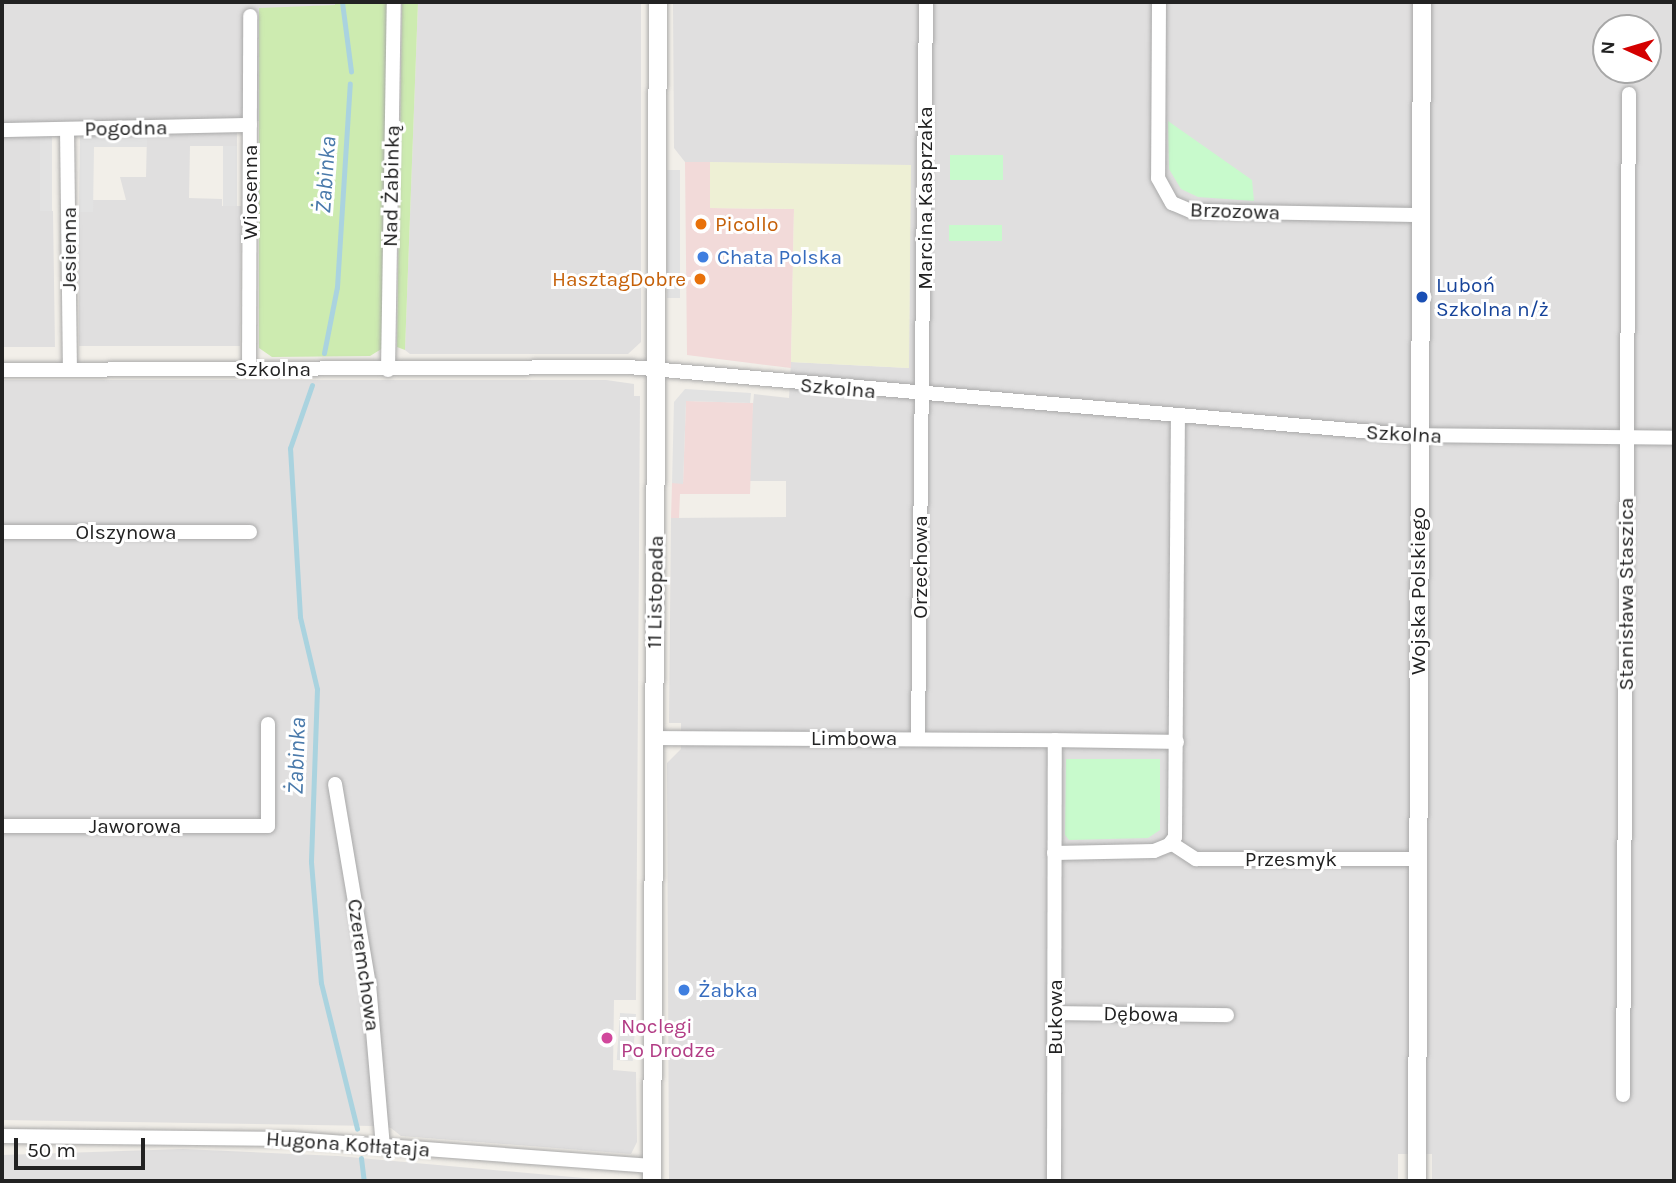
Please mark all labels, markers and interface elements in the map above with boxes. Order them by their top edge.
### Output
north arrow [1592,14,1662,84]
text: N [1597,40,1619,55]
street label: Marcina Kasprzaka [912,106,938,290]
street label: Pogodna [84,115,168,141]
street label: Nad Żabinką [377,125,405,247]
water label: Żabinka [310,135,342,215]
street label: Wiosenna [237,144,263,240]
street label: Brzozowa [1189,197,1281,225]
street label: Jesienna [56,207,82,291]
place label: Picollo [715,211,778,237]
marker: Picollo [693,216,709,232]
place label: Chata Polska [717,244,842,270]
marker: Chata Polska [695,249,711,265]
place label: HasztagDobre [552,266,686,292]
marker: HasztagDobre [692,271,708,287]
place label: Luboń Szkolna n/ż [1436,272,1549,322]
marker: Luboń Szkolna n/ż [1414,289,1430,305]
street label: Szkolna [235,356,311,382]
street label: Szkolna [799,372,877,404]
street label: Szkolna [1365,419,1443,449]
street label: Stanisława Staszica [1613,497,1639,691]
street label: Wojska Polskiego [1405,507,1431,675]
street label: Orzechowa [907,515,933,619]
street label: Olszynowa [75,519,177,545]
street label: 11 Listopada [641,535,669,649]
water label: Żabinka [282,717,312,795]
street label: Limbowa [811,725,897,751]
street label: Jaworowa [89,813,181,839]
street label: Przesmyk [1245,846,1337,872]
street label: Czeremchowa [342,897,386,1033]
place label: Żabka [698,977,758,1003]
street label: Bukowa [1042,979,1068,1055]
marker: Żabka [676,982,692,998]
street label: Dębowa [1103,1001,1179,1027]
place label: Noclegi Po Drodze [621,1013,715,1063]
marker: Noclegi Po Drodze [599,1030,615,1046]
scale bar [18,1124,149,1168]
street label: Hugona Kołłątaja [265,1126,431,1162]
text: 50 m [27,1138,76,1162]

